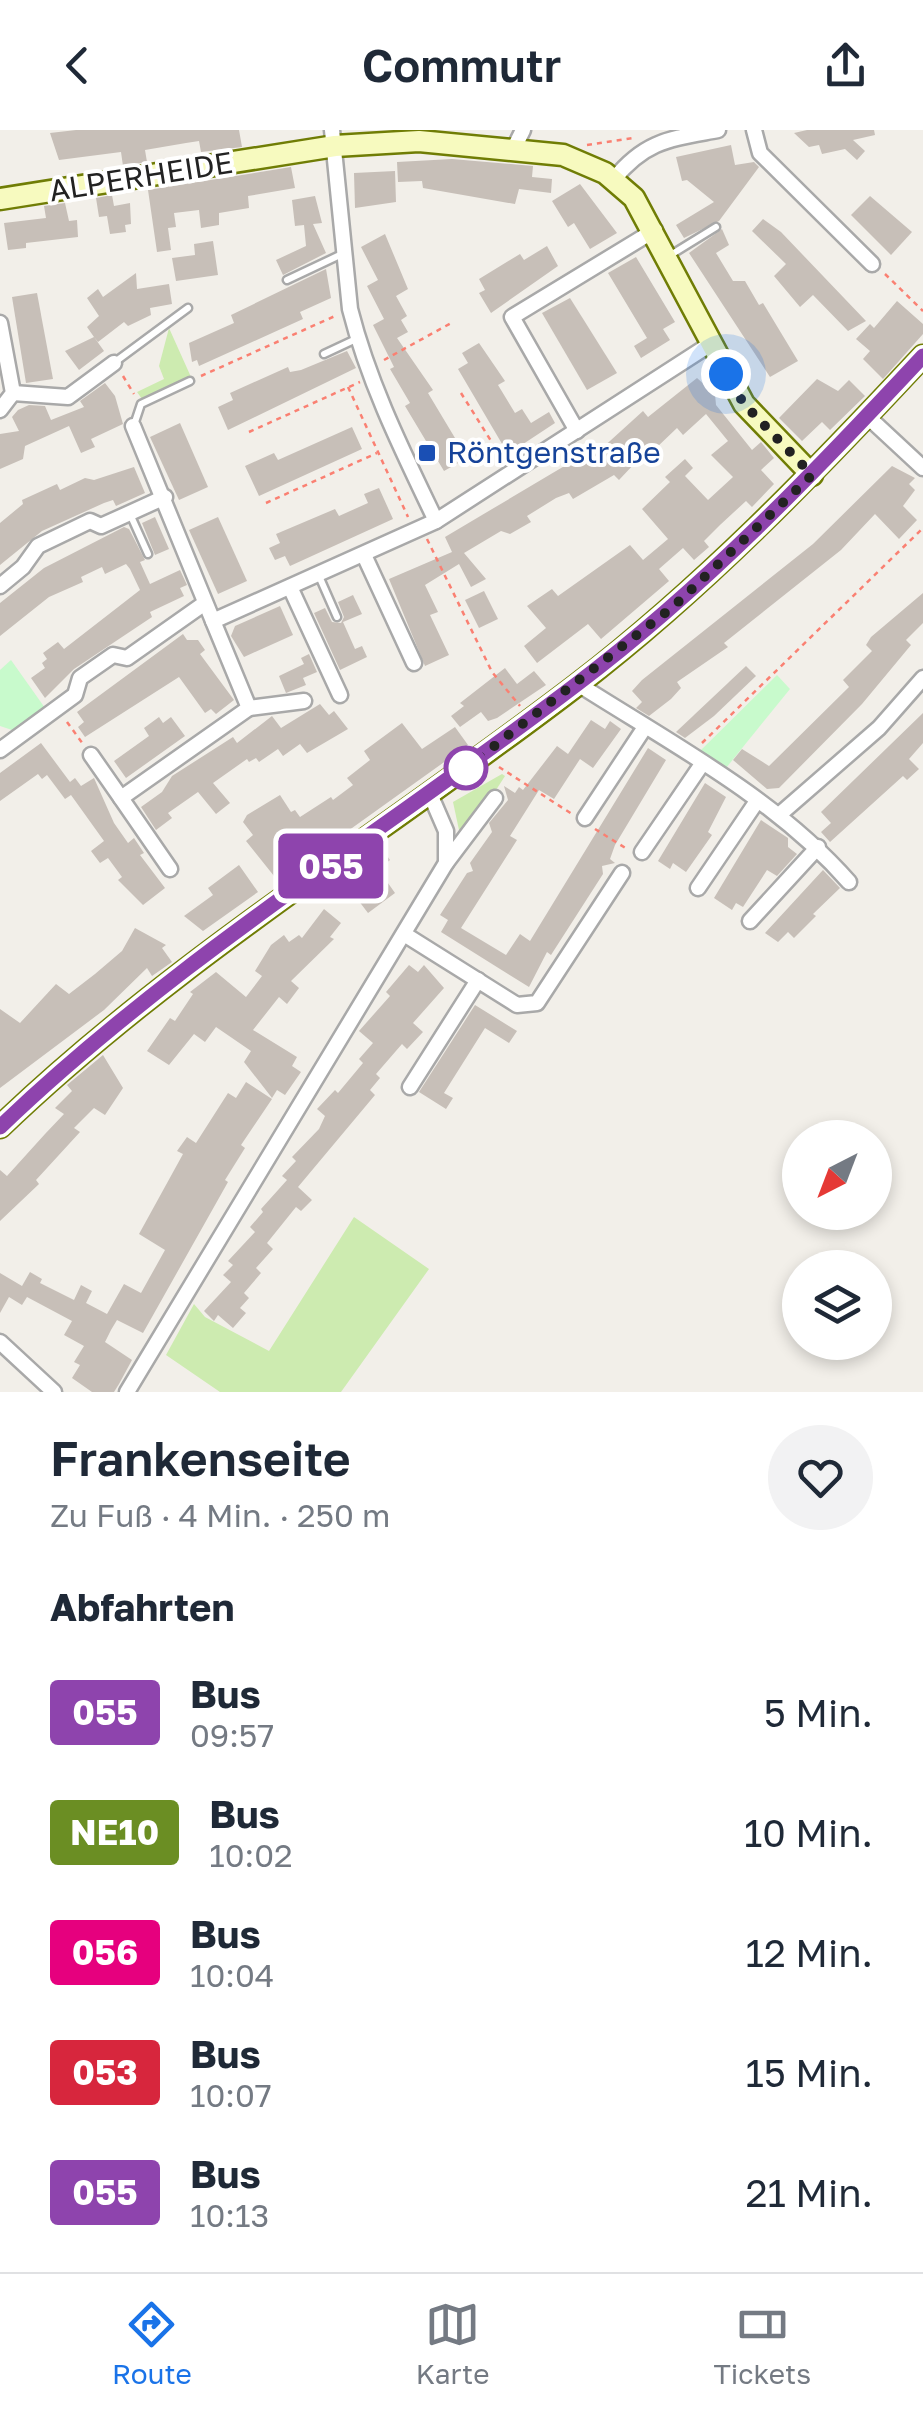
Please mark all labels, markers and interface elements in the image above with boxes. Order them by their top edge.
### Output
icon: back [50,38,105,93]
text: Commutr [362,38,561,92]
icon: share [818,38,873,93]
street label: ALPERHEIDE [46,144,235,208]
your location [701,349,751,399]
place label: Röntgenstraße [447,434,661,470]
marker: Röntgenstraße [416,442,438,464]
unlabelled marker [445,747,487,789]
line badge: 055 [274,834,388,898]
text: 055 [298,845,364,887]
north arrow [782,1120,892,1230]
map controls [782,1120,892,1360]
button: layers [782,1250,892,1360]
button: heart [768,1425,873,1530]
text: Frankenseite [50,1429,351,1487]
text: Zu Fuß · 4 Min. · 250 m [50,1496,390,1534]
text: Abfahrten [50,1584,234,1629]
text: Bus [190,1671,261,1716]
text: 5 Min. [764,1690,873,1735]
text: 055 [72,1691,138,1733]
text: 09:57 [190,1716,274,1754]
text: Bus [209,1791,280,1836]
text: 10 Min. [744,1810,873,1855]
text: NE10 [70,1811,159,1853]
text: 10:02 [209,1836,293,1874]
text: Bus [190,1911,261,1956]
text: 12 Min. [745,1930,873,1975]
text: 056 [72,1931,138,1973]
text: 10:04 [190,1956,274,1994]
text: Bus [190,2031,261,2076]
text: 15 Min. [745,2050,873,2095]
text: 053 [72,2051,138,2093]
text: 10:07 [190,2076,272,2114]
text: Bus [190,2151,261,2196]
text: 21 Min. [745,2170,873,2215]
text: 055 [72,2171,138,2213]
text: 10:13 [190,2196,269,2234]
tab: Route [112,2297,192,2390]
tab: Karte [416,2297,490,2390]
tab: Tickets [713,2297,811,2390]

